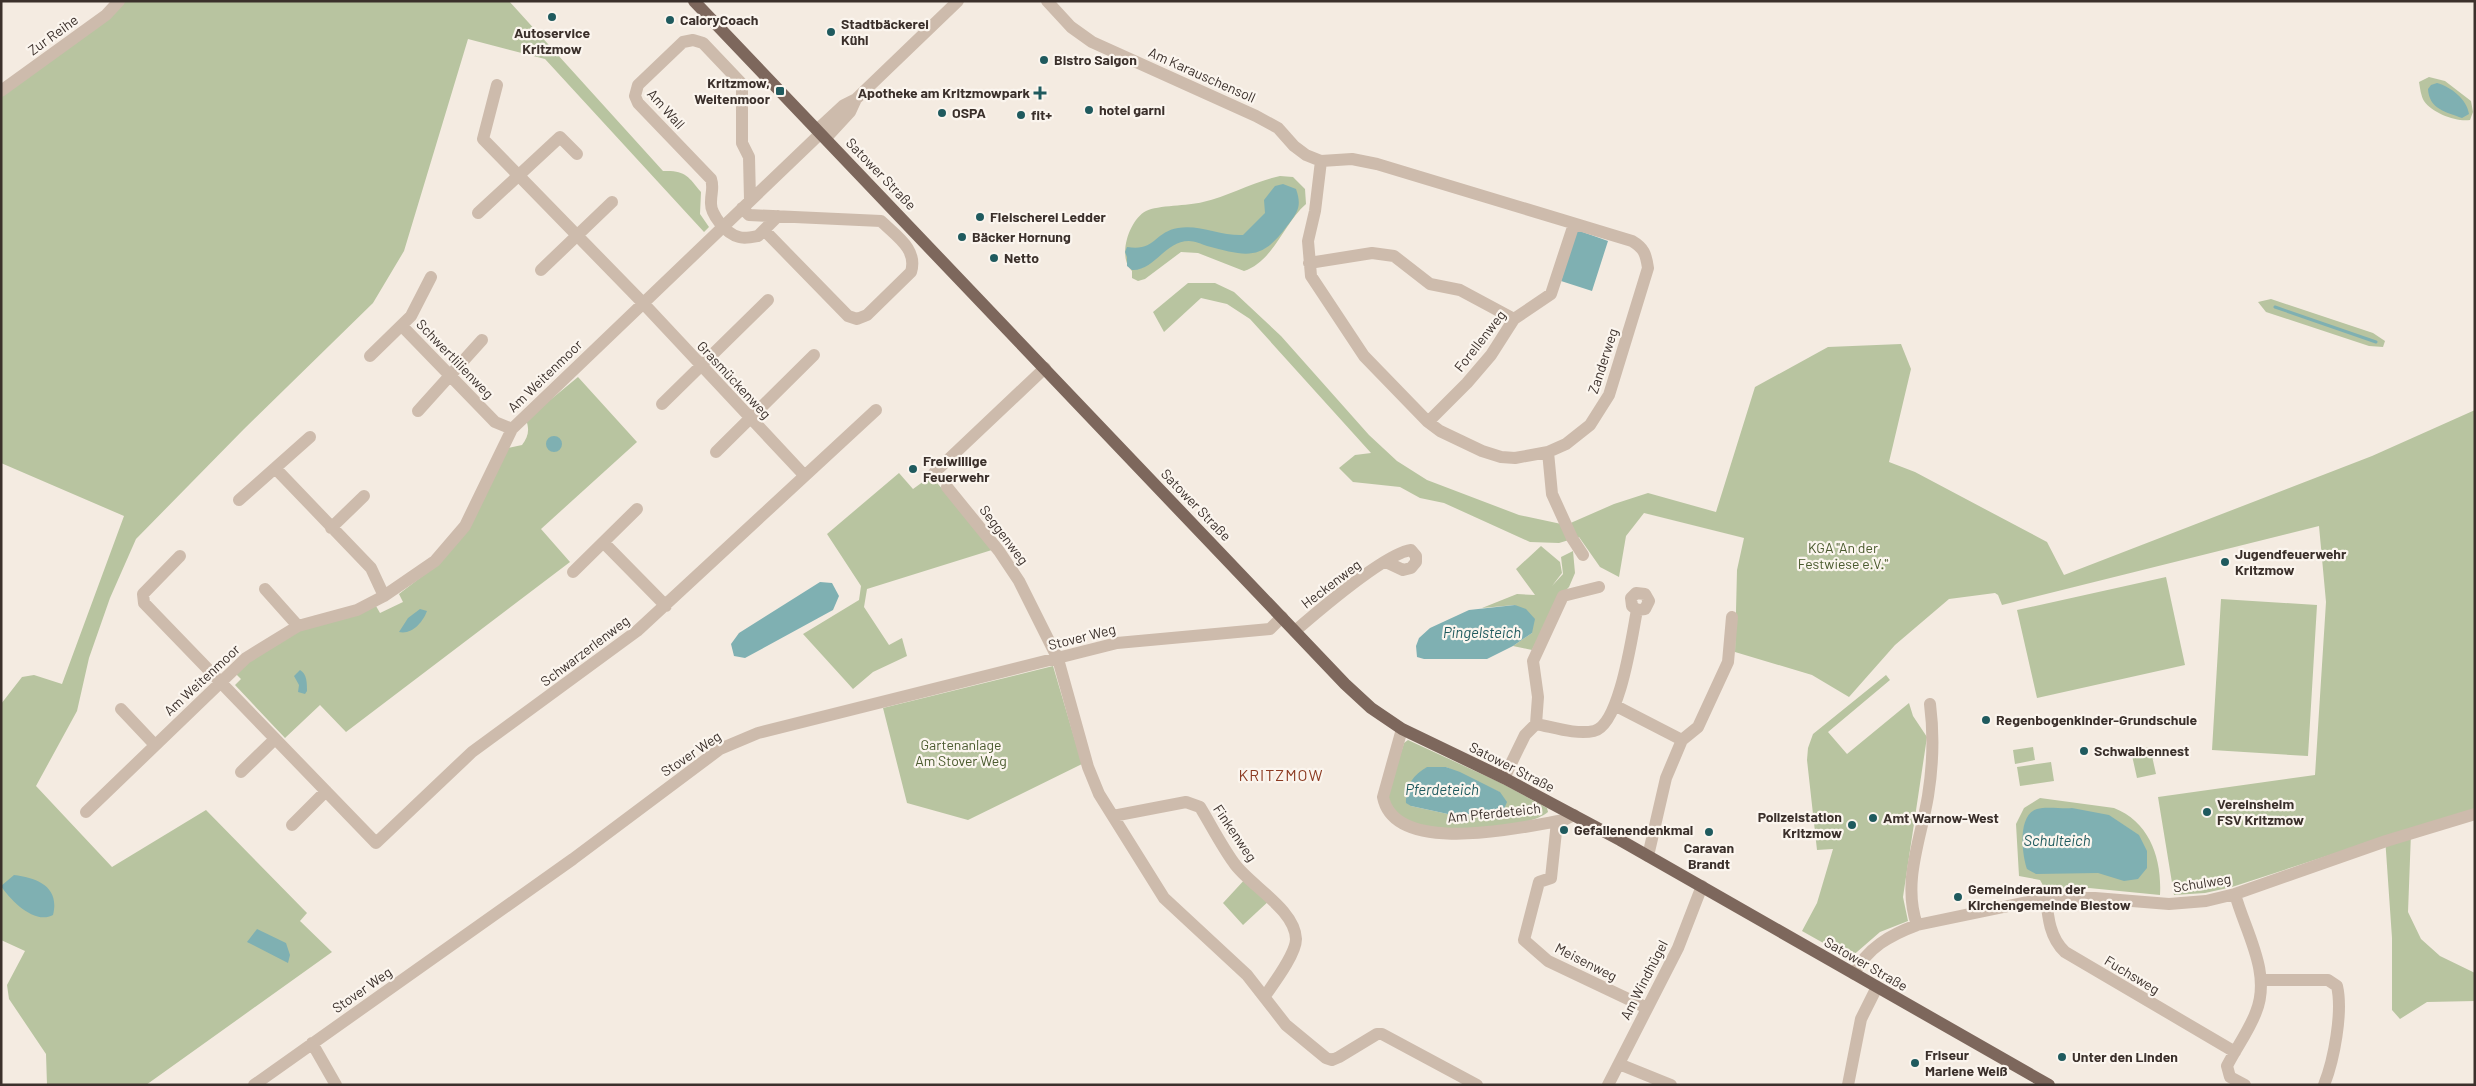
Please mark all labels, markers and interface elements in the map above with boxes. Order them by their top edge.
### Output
street label: Zur Reihe [24,11,81,58]
marker: Autoservice Kritzmow [546,11,558,23]
place label: CaloryCoach [680,11,759,28]
marker: CaloryCoach [664,14,676,26]
place label: Stadtbäckerei Kühl [841,15,929,48]
place label: Autoservice Kritzmow [514,24,590,57]
marker: Stadtbäckerei Kühl [825,26,837,38]
street label: Am Karauschensoll [1146,43,1258,106]
place label: Bistro Saigon [1054,51,1137,68]
marker: Bistro Saigon [1038,54,1050,66]
place label: Kritzmow, Weitenmoor [694,74,771,107]
place label: Apotheke am Kritzmowpark [858,84,1031,101]
street label: Am Wall [644,85,689,132]
marker: Kritzmow, Weitenmoor [774,85,786,97]
marker: Apotheke am Kritzmowpark [1034,87,1046,99]
place label: hotel garni [1099,101,1165,118]
place label: OSPA [952,104,987,121]
marker: hotel garni [1083,104,1095,116]
place label: fit+ [1031,106,1052,123]
marker: OSPA [936,107,948,119]
marker: fit+ [1015,109,1027,121]
street label: Satower Straße [843,134,920,213]
place label: Fleischerei Ledder [990,208,1107,225]
marker: Fleischerei Ledder [974,211,986,223]
place label: Bäcker Hornung [972,228,1071,245]
marker: Bäcker Hornung [956,231,968,243]
place label: Netto [1004,249,1039,266]
marker: Netto [988,252,1000,264]
street label: Forellenweg [1450,306,1509,375]
street label: Schwertlilienweg [413,315,498,402]
street label: Zanderweg [1584,326,1621,396]
street label: Am Weitenmoor [504,336,586,416]
street label: Grasmückenweg [694,337,775,422]
place label: Freiwillige Feuerwehr [923,452,990,485]
marker: Freiwillige Feuerwehr [907,463,919,475]
street label: Satower Straße [1158,465,1235,544]
street label: Seggenweg [976,502,1032,568]
park label: KGA "An der Festwiese e.V." [1798,539,1889,572]
place label: Jugendfeuerwehr Kritzmow [2235,545,2347,578]
street label: Heckenweg [1297,556,1364,612]
marker: Jugendfeuerwehr Kritzmow [2219,556,2231,568]
street label: Schwarzerlenweg [537,612,632,690]
street label: Stover Weg [1046,620,1117,653]
water label: Pingelsteich [1443,623,1521,641]
street label: Am Weitenmoor [160,640,243,719]
place label: Regenbogenkinder-Grundschule [1996,711,2197,728]
marker: Regenbogenkinder-Grundschule [1980,714,1992,726]
street label: Stover Weg [657,727,724,780]
park label: Gartenanlage Am Stover Weg [915,736,1007,769]
street label: Satower Straße [1467,738,1558,795]
place label: Schwalbennest [2094,742,2189,759]
marker: Schwalbennest [2078,745,2090,757]
district label: KRITZMOW [1239,765,1323,784]
water label: Pferdeteich [1405,780,1479,798]
place label: Vereinsheim FSV Kritzmow [2217,795,2304,828]
street label: Am Pferdeteich [1446,799,1541,826]
street label: Finkenweg [1210,801,1261,865]
marker: Vereinsheim FSV Kritzmow [2201,806,2213,818]
place label: Polizeistation Kritzmow [1758,808,1842,841]
place label: Amt Warnow-West [1883,809,1999,826]
marker: Amt Warnow-West [1867,812,1879,824]
marker: Polizeistation Kritzmow [1846,819,1858,831]
place label: Gefallenendenkmal [1574,821,1693,838]
marker: Gefallenendenkmal [1558,824,1570,836]
marker: Caravan Brandt [1703,826,1715,838]
water label: Schulteich [2023,831,2091,849]
place label: Caravan Brandt [1684,839,1734,872]
street label: Schulweg [2172,870,2232,895]
place label: Gemeinderaum der Kirchengemeinde Biestow [1968,880,2131,913]
marker: Gemeinderaum der Kirchengemeinde Biestow [1952,891,1964,903]
street label: Satower Straße [1822,933,1911,994]
street label: Am Windhügel [1616,937,1671,1022]
street label: Meisenweg [1552,939,1620,984]
street label: Fuchsweg [2102,952,2163,998]
street label: Stover Weg [329,963,395,1016]
place label: Friseur Marlene Weiß [1925,1046,2008,1079]
place label: Unter den Linden [2072,1048,2178,1065]
marker: Unter den Linden [2056,1051,2068,1063]
marker: Friseur Marlene Weiß [1909,1057,1921,1069]

